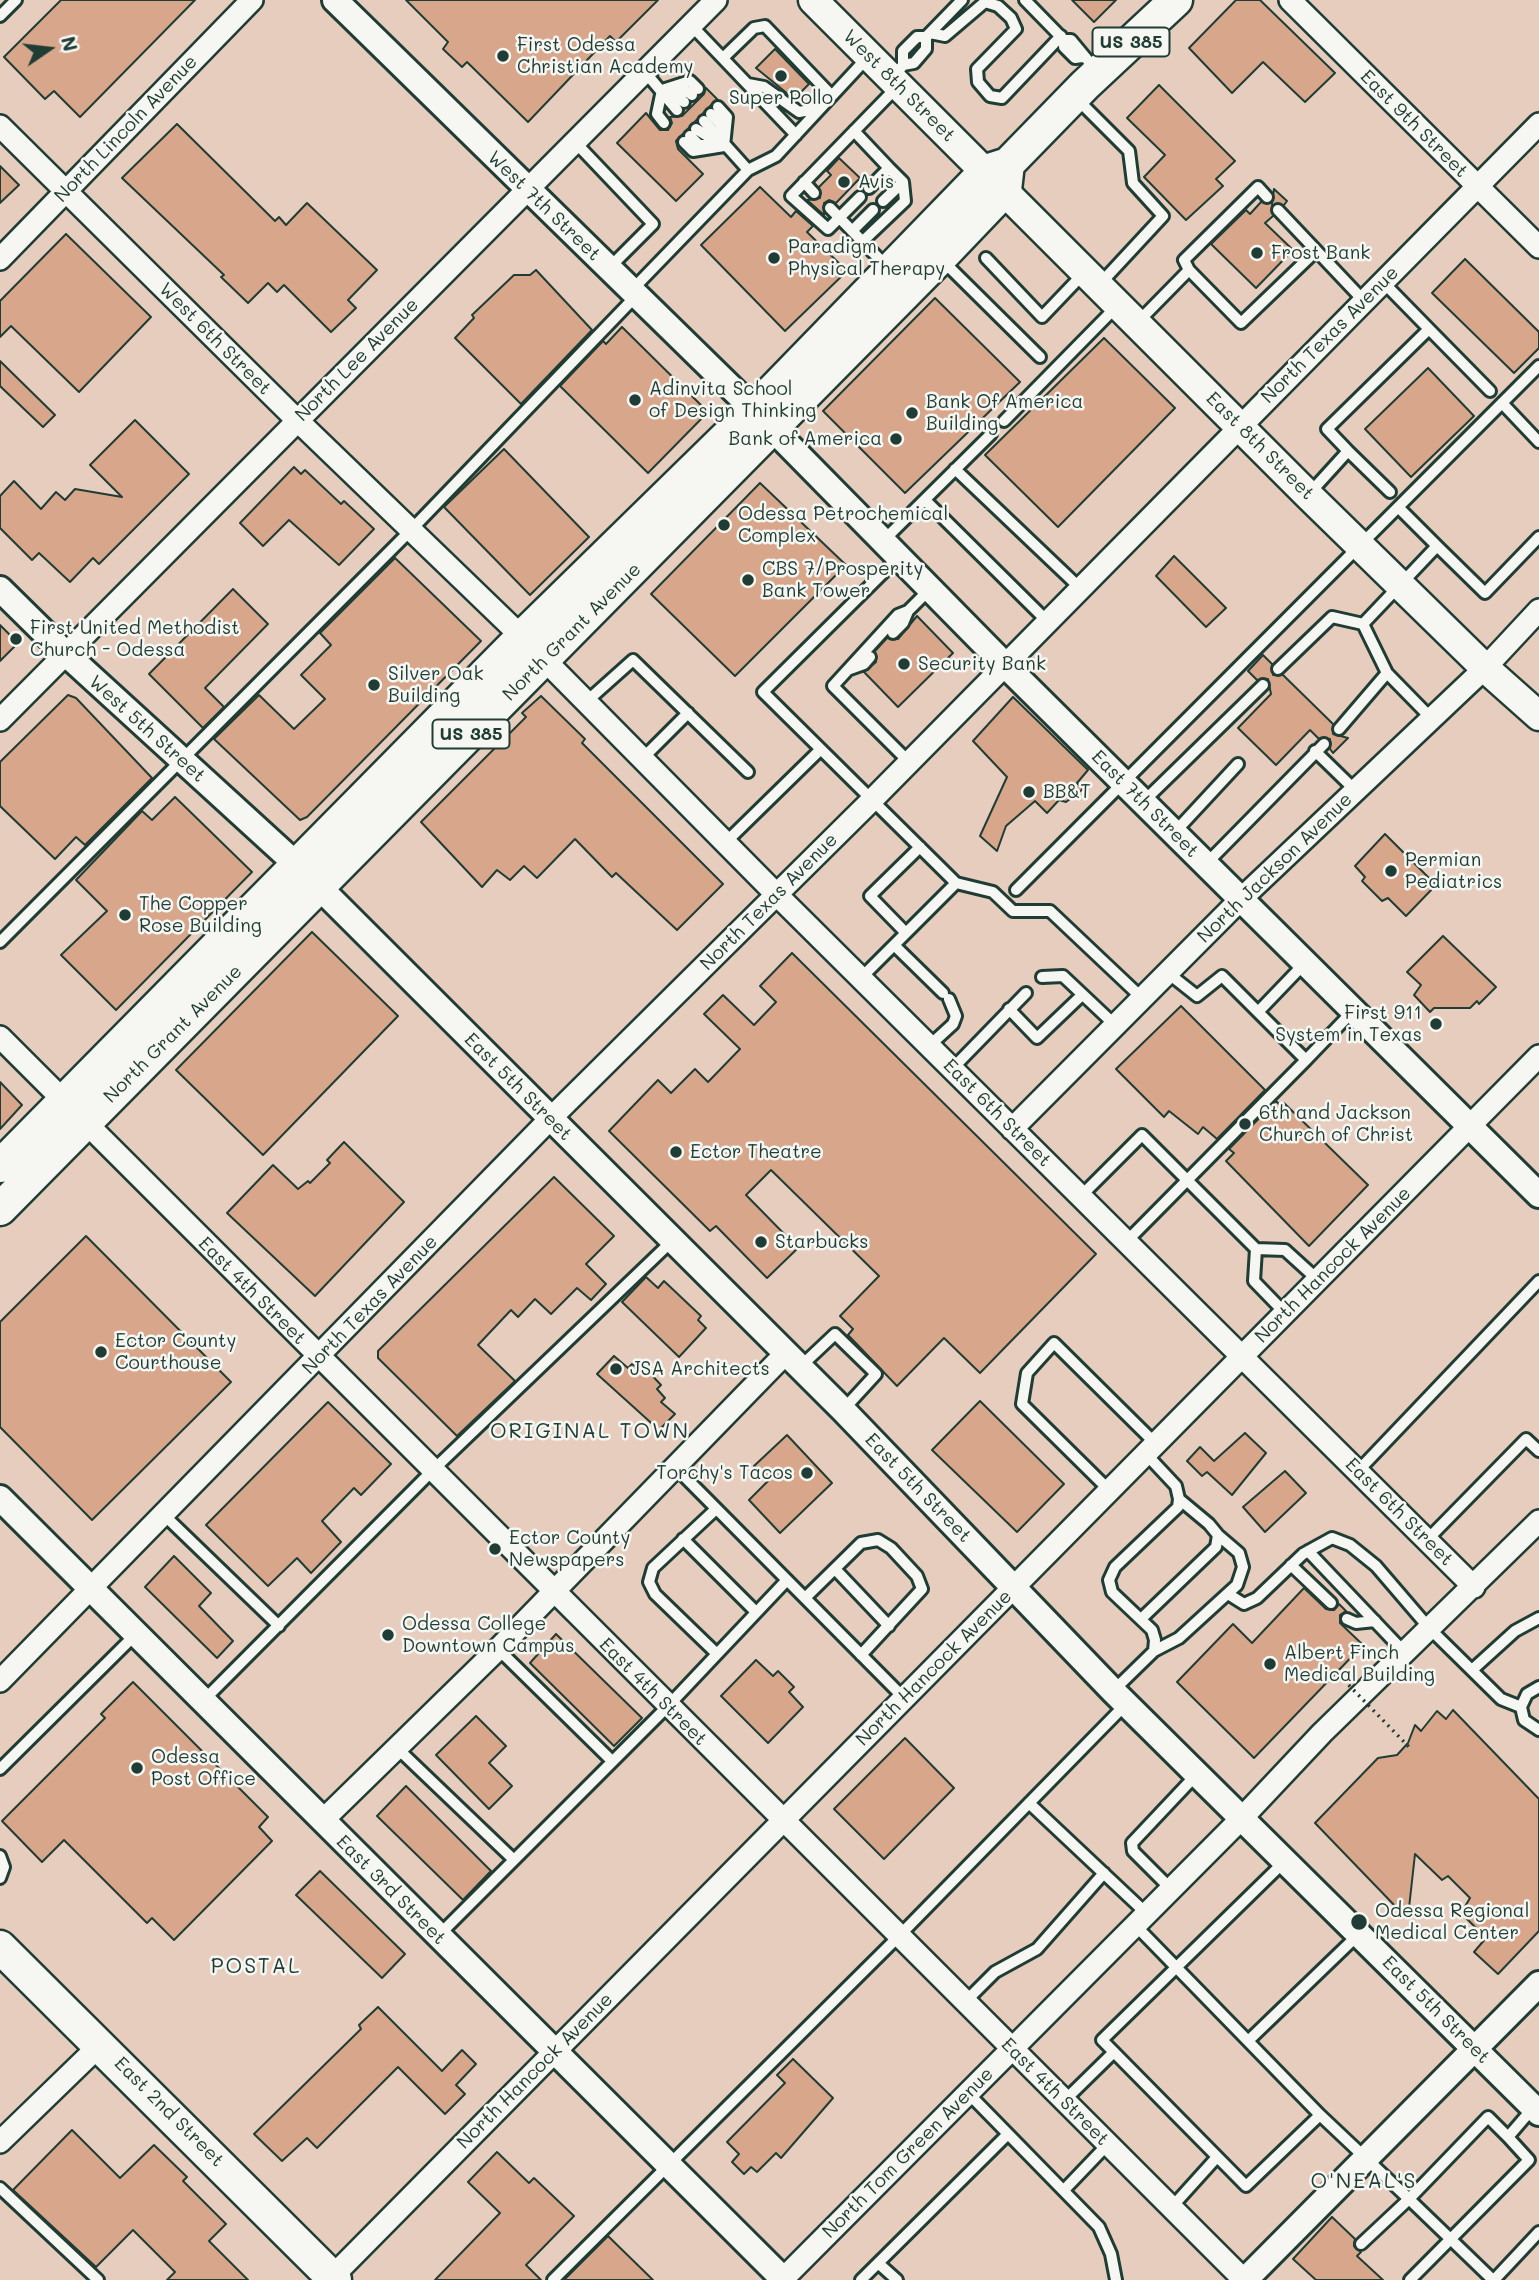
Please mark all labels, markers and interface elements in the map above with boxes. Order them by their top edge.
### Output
north arrow [14,14,84,84]
street label: West 8th Street [838,25,960,147]
road number: US 385 [1092,28,1170,56]
text: N [56,34,84,54]
place label: First Odessa Christian Academy [517,34,694,78]
marker: First Odessa Christian Academy [495,48,511,64]
street label: North Lincoln Avenue [50,51,202,207]
street label: East 9th Street [1355,65,1473,183]
marker: Super Pollo [773,68,789,84]
place label: Super Pollo [729,87,833,109]
street label: West 7th Street [483,146,605,266]
place label: Avis [858,171,894,193]
marker: Avis [836,174,852,190]
place label: Paradigm Physical Therapy [788,236,945,280]
place label: Frost Bank [1271,242,1370,264]
marker: Frost Bank [1249,245,1265,261]
marker: Paradigm Physical Therapy [766,250,782,266]
street label: North Texas Avenue [1257,262,1403,408]
street label: West 6th Street [154,278,276,400]
street label: North Lee Avenue [290,293,424,427]
place label: Adinvita School of Design Thinking [649,378,816,422]
street label: East 8th Street [1201,387,1319,505]
place label: Bank Of America Building [926,391,1083,435]
marker: Adinvita School of Design Thinking [627,392,643,408]
marker: Bank Of America Building [904,405,920,421]
place label: Bank of America [729,428,882,450]
marker: Bank of America [888,431,904,447]
place label: Odessa Petrochemical Complex [738,503,948,547]
marker: Odessa Petrochemical Complex [716,517,732,533]
street label: North Grant Avenue [498,558,646,706]
place label: CBS 7/Prosperity Bank Tower [762,558,923,602]
marker: CBS 7/Prosperity Bank Tower [740,572,756,588]
place label: First United Methodist Church - Odessa [30,617,240,661]
marker: First United Methodist Church - Odessa [8,631,24,647]
place label: Security Bank [918,653,1046,675]
marker: Security Bank [896,656,912,672]
place label: Silver Oak Building [388,663,484,707]
street label: West 5th Street [84,671,210,787]
marker: Silver Oak Building [366,677,382,693]
road number: US 385 [433,720,510,748]
street label: East 7th Street [1087,746,1203,862]
place label: BB&T [1043,781,1091,803]
marker: BB&T [1021,784,1037,800]
street label: North Jackson Avenue [1193,788,1357,948]
street label: North Texas Avenue [696,829,842,975]
place label: Permian Pediatrics [1405,849,1502,893]
marker: Permian Pediatrics [1383,863,1399,879]
place label: The Copper Rose Building [139,893,262,937]
marker: The Copper Rose Building [117,907,133,923]
street label: North Grant Avenue [99,960,247,1108]
place label: First 911 System in Texas [1275,1002,1422,1046]
marker: First 911 System in Texas [1428,1016,1444,1032]
street label: East 5th Street [459,1028,577,1146]
street label: East 6th Street [938,1054,1056,1172]
place label: 6th and Jackson Church of Christ [1259,1102,1413,1146]
marker: 6th and Jackson Church of Christ [1237,1116,1253,1132]
place label: Ector Theatre [690,1141,822,1163]
marker: Ector Theatre [668,1144,684,1160]
street label: North Hancock Avenue [1250,1182,1416,1348]
street label: North Texas Avenue [298,1231,442,1379]
place label: Starbucks [775,1231,868,1253]
street label: East 4th Street [193,1232,311,1350]
marker: Starbucks [753,1234,769,1250]
place label: Ector County Courthouse [115,1330,236,1374]
marker: Ector County Courthouse [93,1344,109,1360]
place label: JSA Architects [630,1358,770,1380]
marker: JSA Architects [608,1361,624,1377]
district label: ORIGINAL TOWN [492,1419,688,1445]
street label: East 5th Street [860,1429,976,1547]
street label: East 6th Street [1340,1453,1458,1571]
place label: Torchy's Tacos [656,1462,793,1484]
marker: Torchy's Tacos [799,1465,815,1481]
place label: Ector County Newspapers [509,1527,630,1571]
marker: Ector County Newspapers [487,1541,503,1557]
street label: North Hancock Avenue [851,1585,1017,1751]
place label: Odessa College Downtown Campus [402,1613,574,1657]
marker: Odessa College Downtown Campus [380,1627,396,1643]
street label: East 4th Street [594,1633,712,1751]
place label: Albert Finch Medical Building [1284,1642,1435,1686]
marker: Albert Finch Medical Building [1262,1656,1278,1672]
place label: Odessa Post Office [151,1746,256,1790]
marker: Odessa Post Office [129,1760,145,1776]
street label: East 3rd Street [331,1830,451,1950]
place label: Odessa Regional Medical Center [1375,1900,1529,1944]
marker: Odessa Regional Medical Center [1349,1912,1369,1932]
street label: East 5th Street [1377,1951,1495,2069]
district label: POSTAL [211,1954,301,1980]
street label: North Hancock Avenue [452,1988,618,2154]
street label: East 4th Street [996,2033,1114,2151]
street label: East 2nd Street [109,2052,229,2172]
street label: North Tom Green Avenue [818,2063,998,2243]
district label: O'NEAL'S [1312,2169,1416,2195]

